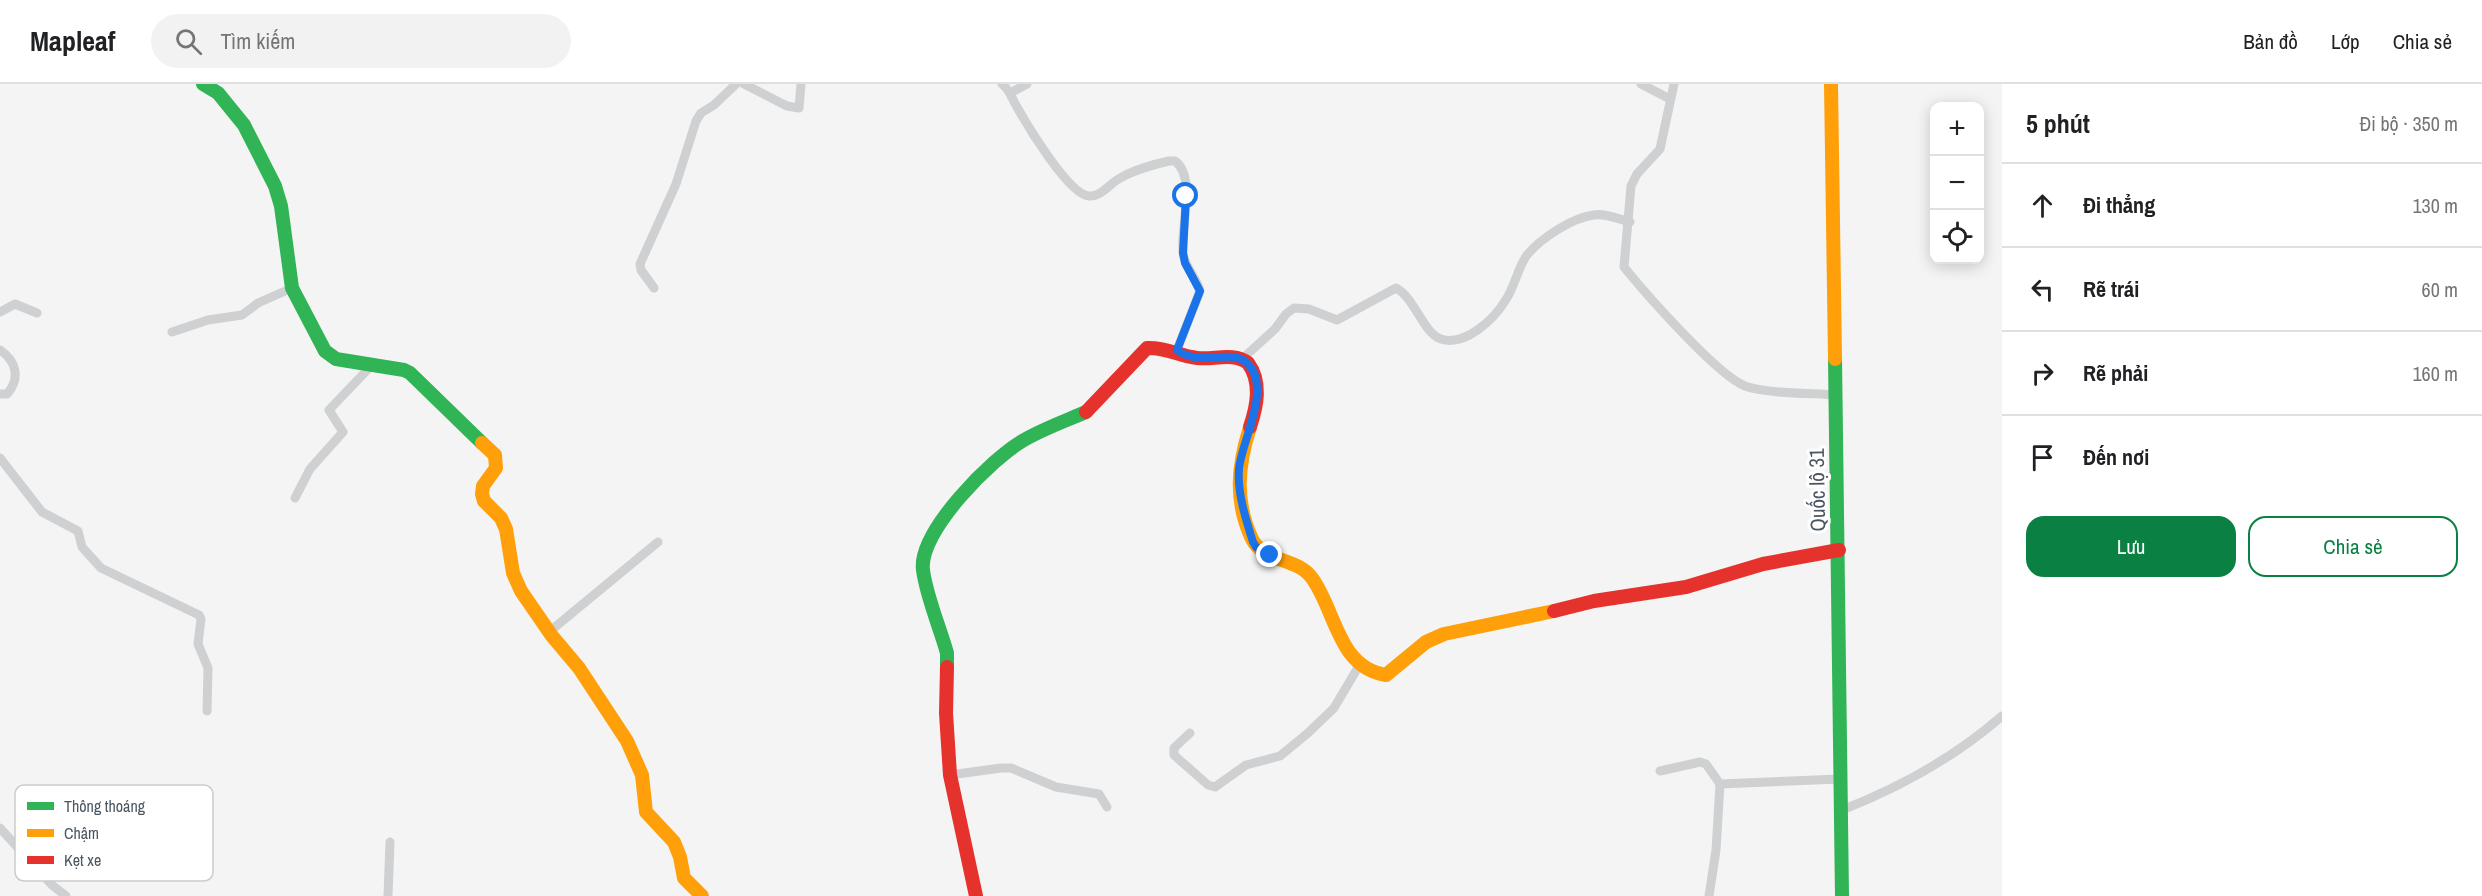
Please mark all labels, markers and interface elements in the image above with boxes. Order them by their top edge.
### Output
search box [151,14,571,68]
text: Mapleaf [30,22,115,60]
icon: search [172,25,205,58]
text: Tìm kiếm [220,26,295,56]
text: Bản đồ [2243,27,2298,56]
text: Lớp [2331,27,2360,56]
text: Chia sẻ [2393,27,2452,56]
map controls [1930,102,1984,264]
button: + [1930,102,1984,156]
text: 5 phút [2026,106,2090,141]
text: Đi bộ · 350 m [2360,110,2458,137]
button: − [1930,156,1984,210]
route start [1172,182,1198,208]
icon: ahead [2026,189,2059,222]
text: Đi thẳng [2083,190,2155,220]
text: 130 m [2412,192,2458,219]
button: locate [1930,210,1984,264]
icon: left [2026,273,2059,306]
text: Rẽ trái [2083,274,2139,304]
text: 60 m [2422,276,2458,303]
icon: right [2026,357,2059,390]
text: Rẽ phải [2083,358,2148,388]
text: 160 m [2412,360,2458,387]
icon: arrive [2026,441,2059,474]
text: Đến nơi [2083,442,2149,472]
street label: Quốc lộ 31 [1802,448,1832,532]
button: Lưu [2026,516,2236,577]
button: Chia sẻ [2248,516,2458,577]
route end [1256,541,1282,567]
legend [15,785,213,881]
text: Thông thoáng [64,795,146,817]
text: Chậm [64,822,99,844]
text: Kẹt xe [64,849,101,871]

